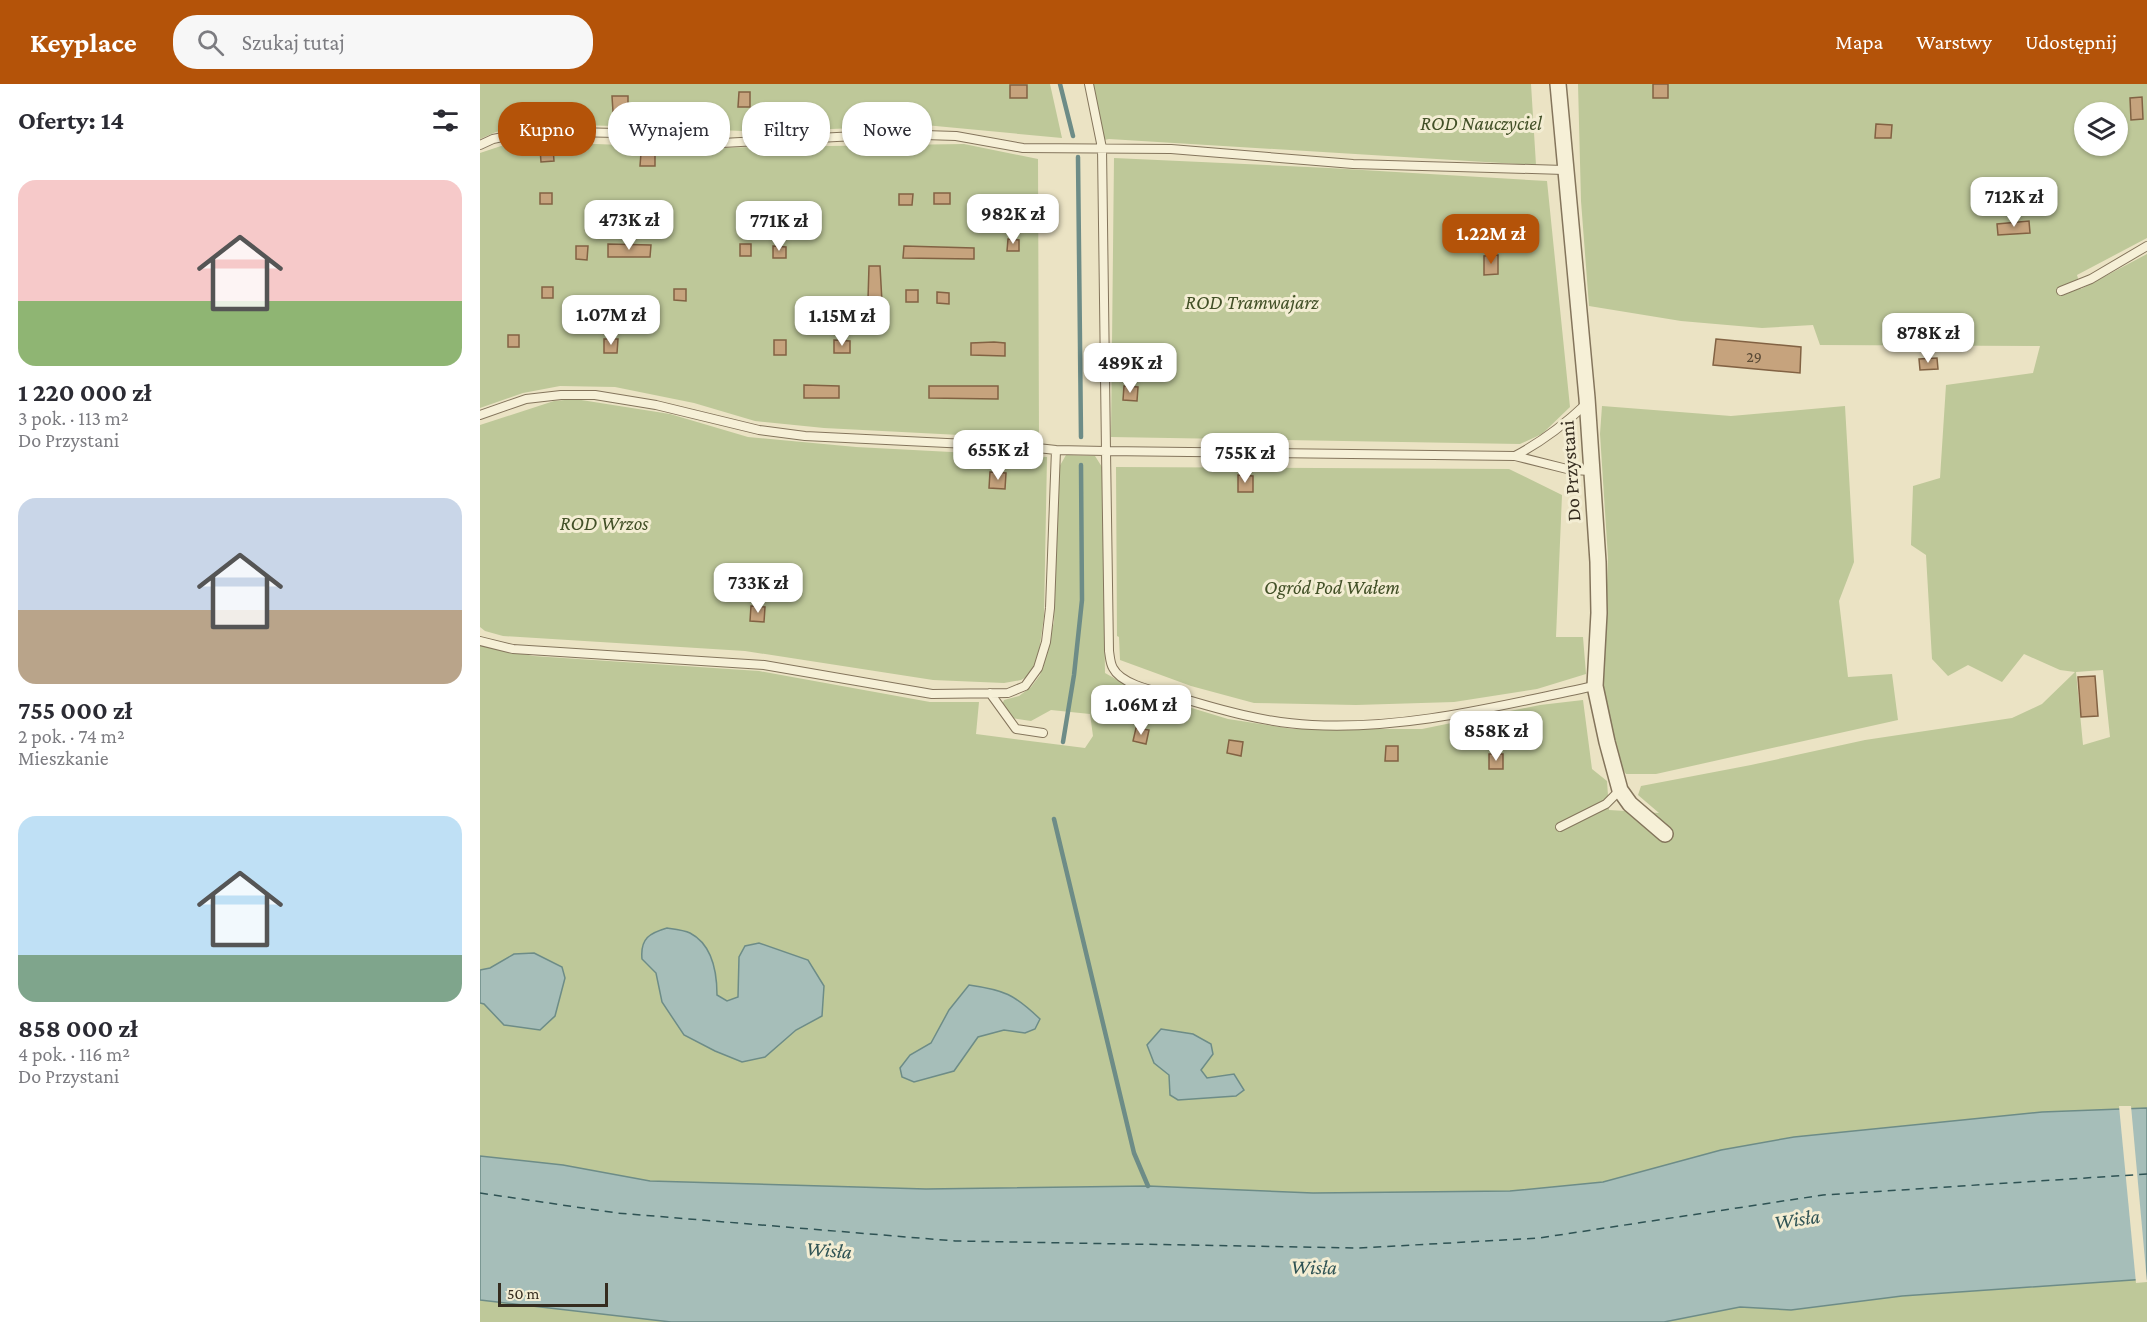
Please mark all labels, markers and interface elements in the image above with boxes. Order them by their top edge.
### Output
search box [173,15,593,69]
icon: search [194,26,227,59]
text: Keyplace [30,27,137,58]
text: Szukaj tutaj [242,30,345,55]
text: Mapa [1835,30,1883,54]
text: Warstwy [1916,30,1992,54]
text: Udostępnij [2025,30,2117,54]
chip: Kupno [498,102,596,156]
chip: Wynajem [608,102,730,156]
chip: Filtry [742,102,830,156]
chip: Nowe [842,102,932,156]
map controls [2074,102,2128,156]
button: layers [2074,102,2128,156]
icon: filters [429,104,462,137]
text: Oferty: 14 [18,106,124,135]
park label: ROD Nauczyciel [1420,112,1543,135]
pin: 712K zł [1959,177,2069,228]
text: 712K zł [1985,185,2043,207]
pin: 982K zł [958,194,1068,245]
pin: 473K zł [574,200,684,251]
pin: 771K zł [724,201,834,252]
text: 982K zł [981,202,1045,224]
text: 473K zł [598,208,660,230]
text: 771K zł [750,209,808,231]
pin: 1.22M zł [1429,214,1553,265]
icon: home [186,219,294,327]
text: 1.22M zł [1456,222,1526,244]
park label: ROD Tramwajarz [1185,291,1319,314]
pin: 1.07M zł [549,295,673,346]
pin: 1.15M zł [780,296,904,347]
text: 1.07M zł [576,303,646,325]
text: 1.15M zł [809,304,875,326]
pin: 878K zł [1873,313,1983,364]
text: 878K zł [1896,321,1960,343]
pin: 489K zł [1075,343,1185,394]
house number: 29 [1746,348,1762,365]
text: 489K zł [1098,351,1162,373]
text: 1 220 000 zł [18,378,152,407]
text: 3 pok. · 113 m² [18,407,129,429]
street label: Do Przystani [1555,420,1585,522]
text: Do Przystani [18,429,119,451]
pin: 655K zł [943,430,1053,481]
pin: 755K zł [1190,433,1300,484]
text: 655K zł [967,438,1029,460]
text: 755K zł [1215,441,1275,463]
park label: ROD Wrzos [560,512,649,534]
icon: home [186,537,294,645]
pin: 733K zł [703,563,813,614]
text: 733K zł [728,571,788,593]
park label: Ogród Pod Wałem [1264,576,1400,599]
pin: 1.06M zł [1079,685,1203,736]
text: 1.06M zł [1105,693,1177,715]
text: 755 000 zł [18,696,132,725]
pin: 858K zł [1441,711,1551,762]
text: 858K zł [1464,719,1528,741]
text: 2 pok. · 74 m² [18,725,125,747]
text: Mieszkanie [18,747,108,769]
icon: home [186,855,294,963]
text: 858 000 zł [18,1014,138,1043]
text: 4 pok. · 116 m² [18,1043,130,1065]
text: Do Przystani [18,1065,119,1087]
water label: Wisła [1772,1204,1822,1234]
water label: Wisła [805,1236,853,1264]
water label: Wisła [1291,1255,1337,1279]
scale bar [498,1280,608,1308]
text: 50 m [507,1285,539,1302]

